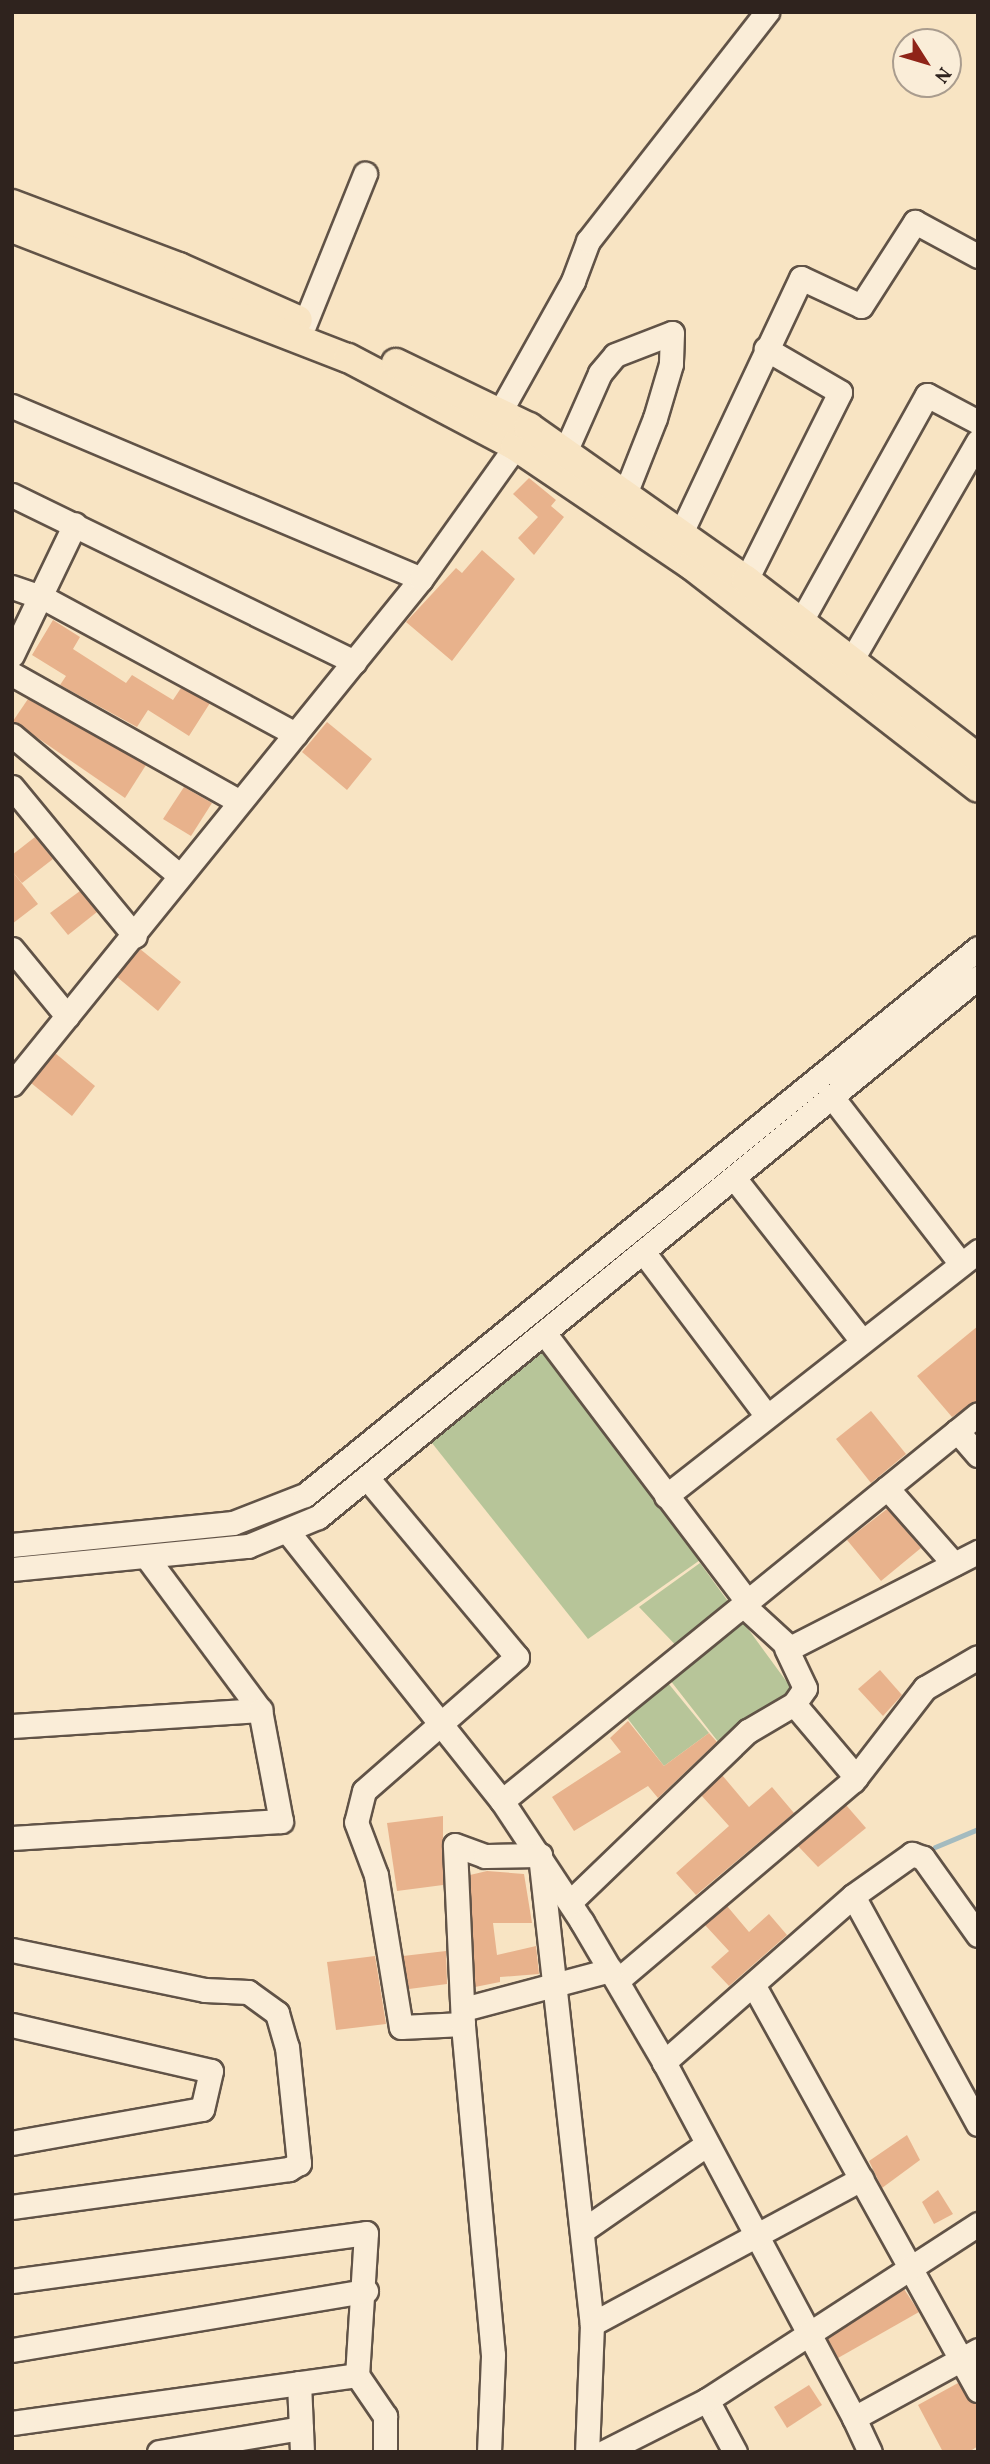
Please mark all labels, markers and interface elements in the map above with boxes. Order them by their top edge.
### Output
north arrow [892,28,962,98]
text: N [928,61,957,88]

